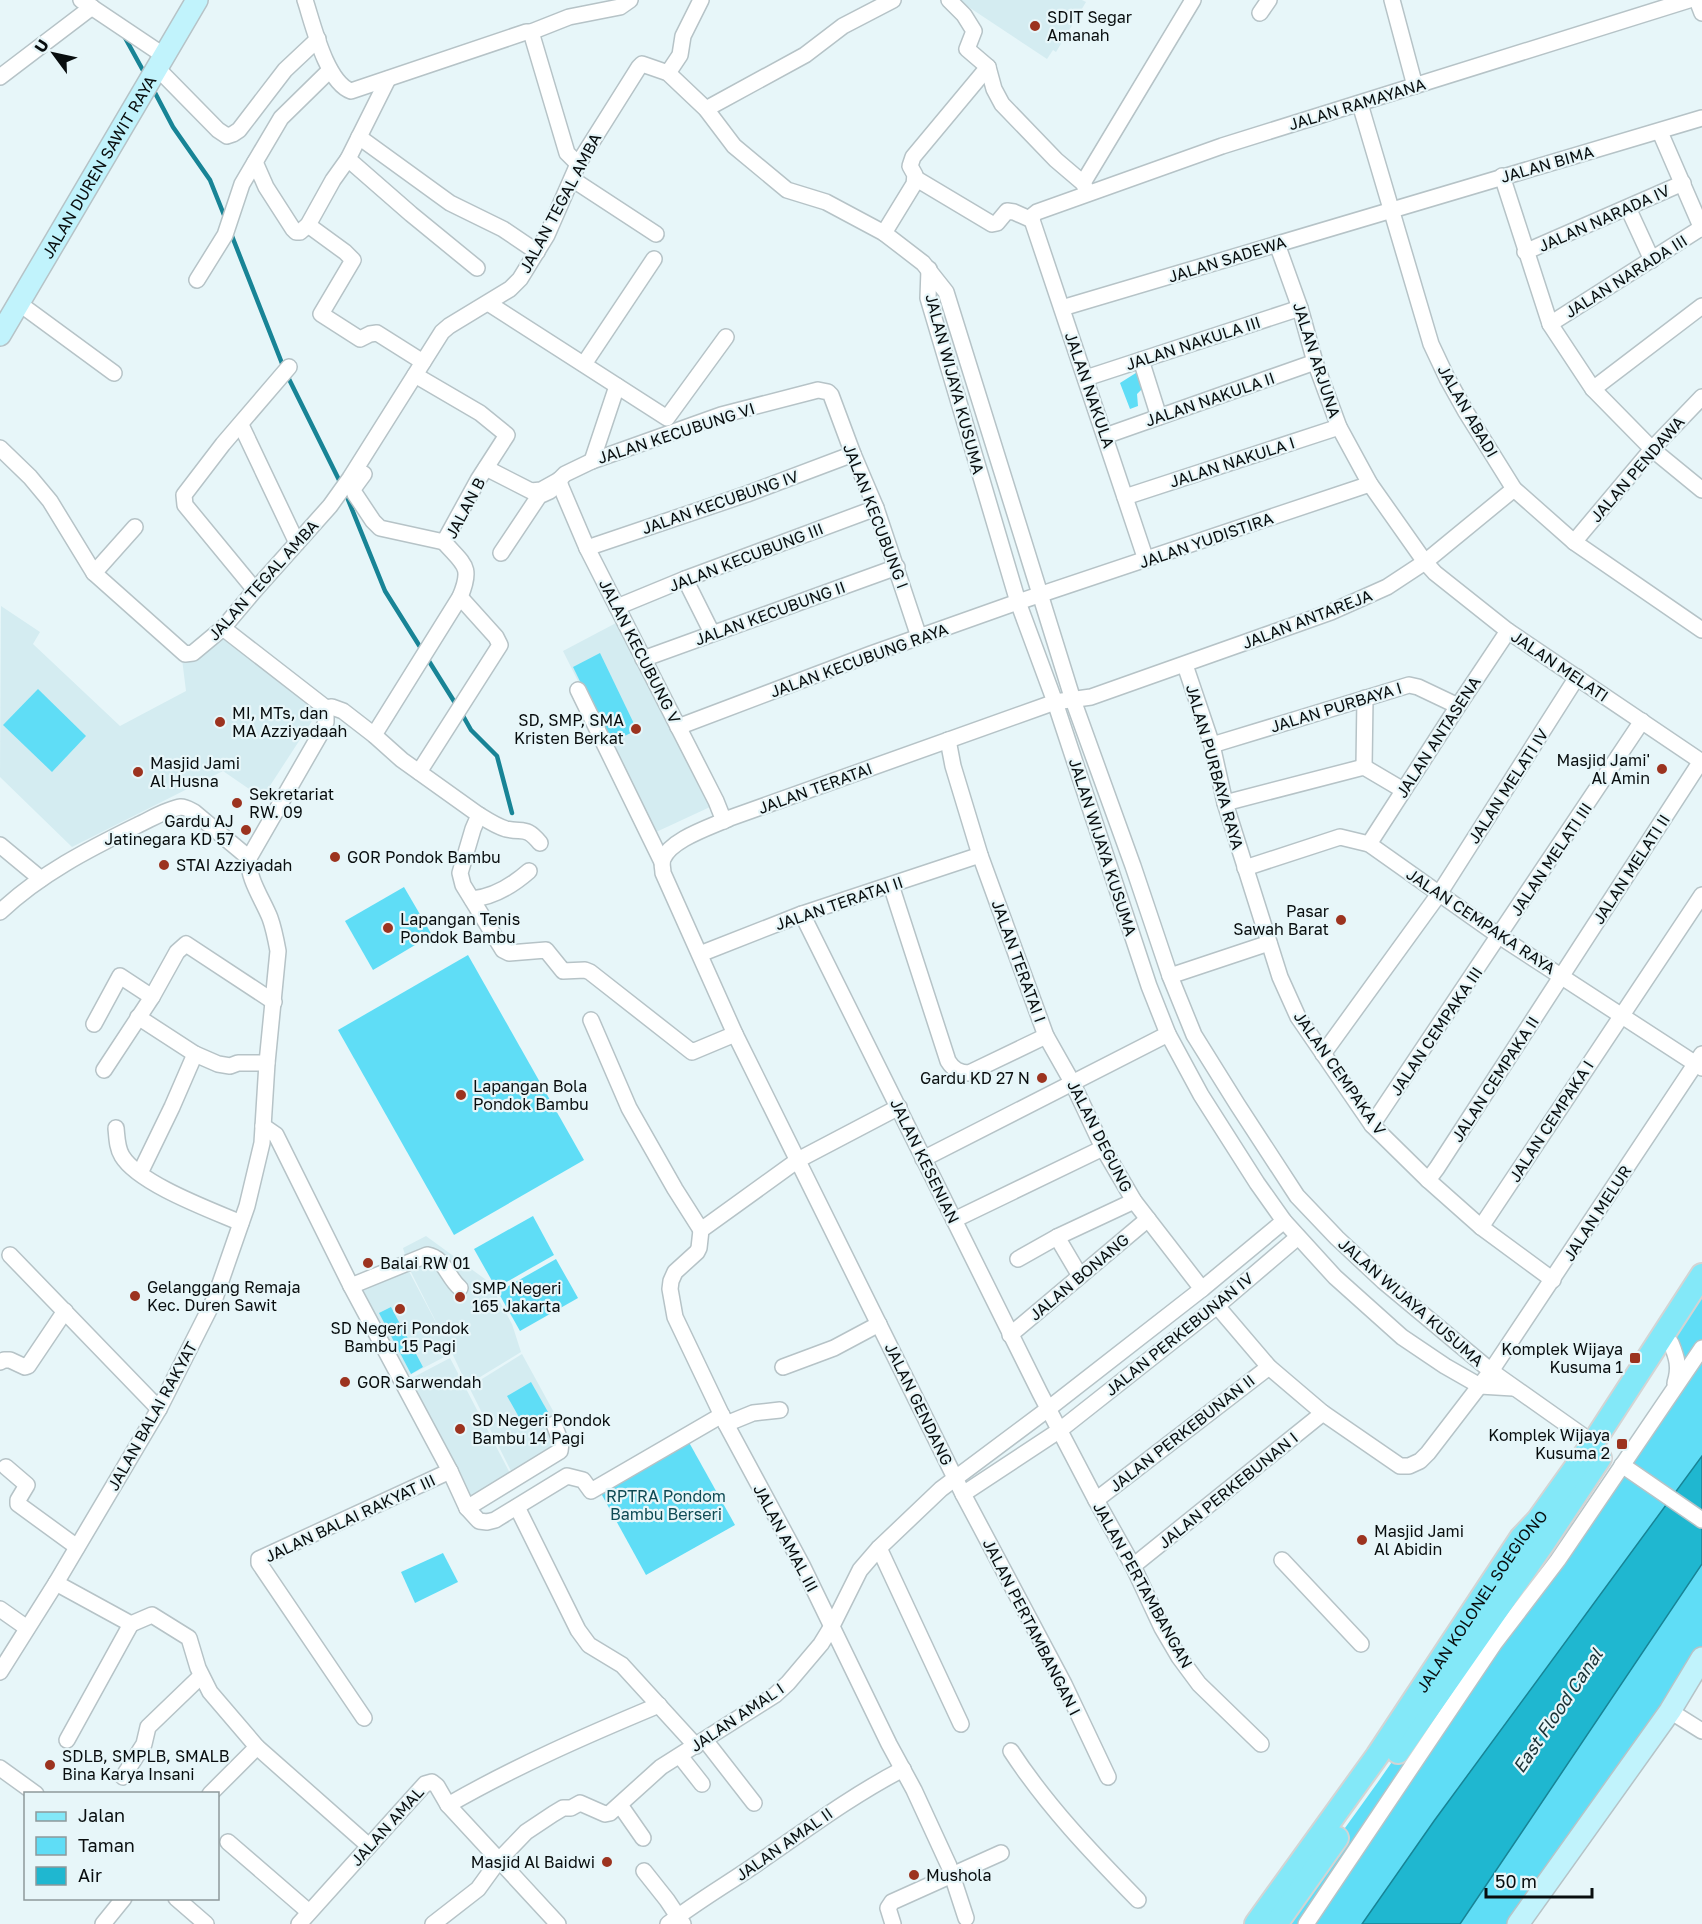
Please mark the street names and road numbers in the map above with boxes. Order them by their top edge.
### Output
street label: JALAN DUREN SAWIT RAYA [37,72,161,262]
street label: JALAN RAMAYANA [1286,74,1428,134]
street label: JALAN TEGAL AMBA [515,129,605,276]
street label: JALAN BIMA [1498,141,1596,187]
street label: JALAN NARADA IV [1535,180,1673,256]
street label: JALAN NARADA III [1561,230,1691,322]
street label: JALAN SADEWA [1166,231,1289,286]
street label: JALAN WIJAYA KUSUMA [921,292,989,477]
street label: JALAN ARJUNA [1289,300,1345,421]
street label: JALAN NAKULA III [1123,312,1263,374]
street label: JALAN NAKULA [1061,329,1119,451]
street label: JALAN ABADI [1433,361,1503,461]
street label: JALAN NAKULA II [1143,367,1277,431]
street label: JALAN KECUBUNG VI [595,398,757,468]
street label: JALAN PENDAWA [1586,412,1689,526]
street label: JALAN NAKULA I [1167,432,1297,492]
street label: JALAN KECUBUNG I [839,441,913,591]
street label: JALAN KECUBUNG IV [639,466,801,538]
street label: JALAN B [441,474,489,542]
street label: JALAN YUDISTIRA [1136,508,1276,572]
street label: JALAN TEGAL AMBA [204,515,323,645]
street label: JALAN KECUBUNG III [666,518,826,596]
street label: JALAN KECUBUNG V [595,575,685,727]
street label: JALAN KECUBUNG II [692,576,848,650]
street label: JALAN ANTAREJA [1239,585,1375,653]
street label: JALAN KECUBUNG RAYA [767,618,951,702]
street label: JALAN MELATI [1508,626,1612,706]
street label: JALAN ANTASENA [1391,672,1485,801]
street label: JALAN PURBAYA I [1268,677,1404,737]
street label: JALAN PURBAYA RAYA [1182,682,1248,852]
street label: JALAN MELATI IV [1463,725,1553,847]
street label: JALAN WIJAYA KUSUMA [1065,755,1141,939]
street label: JALAN TERATAI [755,758,875,818]
street label: JALAN MELATI III [1506,799,1596,919]
street label: JALAN MELATI II [1588,810,1674,928]
street label: JALAN CEMPAKA RAYA [1403,864,1560,978]
street label: JALAN TERATAI II [772,872,906,934]
street label: JALAN TERATAI I [988,897,1050,1025]
street label: JALAN CEMPAKA III [1385,963,1487,1099]
street label: JALAN CEMPAKA V [1290,1007,1390,1139]
street label: JALAN CEMPAKA II [1447,1012,1543,1146]
street label: JALAN CEMPAKA I [1504,1056,1598,1186]
street label: JALAN DEGUNG [1063,1077,1137,1195]
street label: JALAN KESENIAN [886,1095,964,1227]
street label: JALAN MELUR [1559,1161,1635,1265]
street label: JALAN BONANG [1025,1229,1133,1325]
street label: JALAN WIJAYA KUSUMA [1334,1233,1488,1371]
street label: JALAN PERKEBUNAN IV [1101,1268,1257,1400]
street label: JALAN BALAI RAKYAT [103,1338,201,1494]
street label: JALAN GENDANG [881,1339,957,1469]
street label: JALAN PERKEBUNAN II [1106,1370,1258,1496]
street label: JALAN PERKEBUNAN I [1154,1428,1302,1552]
street label: JALAN BALAI RAKYAT III [262,1470,438,1566]
street label: JALAN AMAL III [749,1481,823,1595]
street label: JALAN PERTAMBANGAN [1089,1498,1197,1672]
street label: JALAN KOLONEL SOEGIONO [1412,1506,1552,1696]
street label: JALAN PERTAMBANGAN I [979,1535,1085,1719]
street label: JALAN AMAL I [686,1678,788,1756]
street label: JALAN AMAL [346,1782,428,1870]
street label: JALAN AMAL II [732,1803,836,1885]

